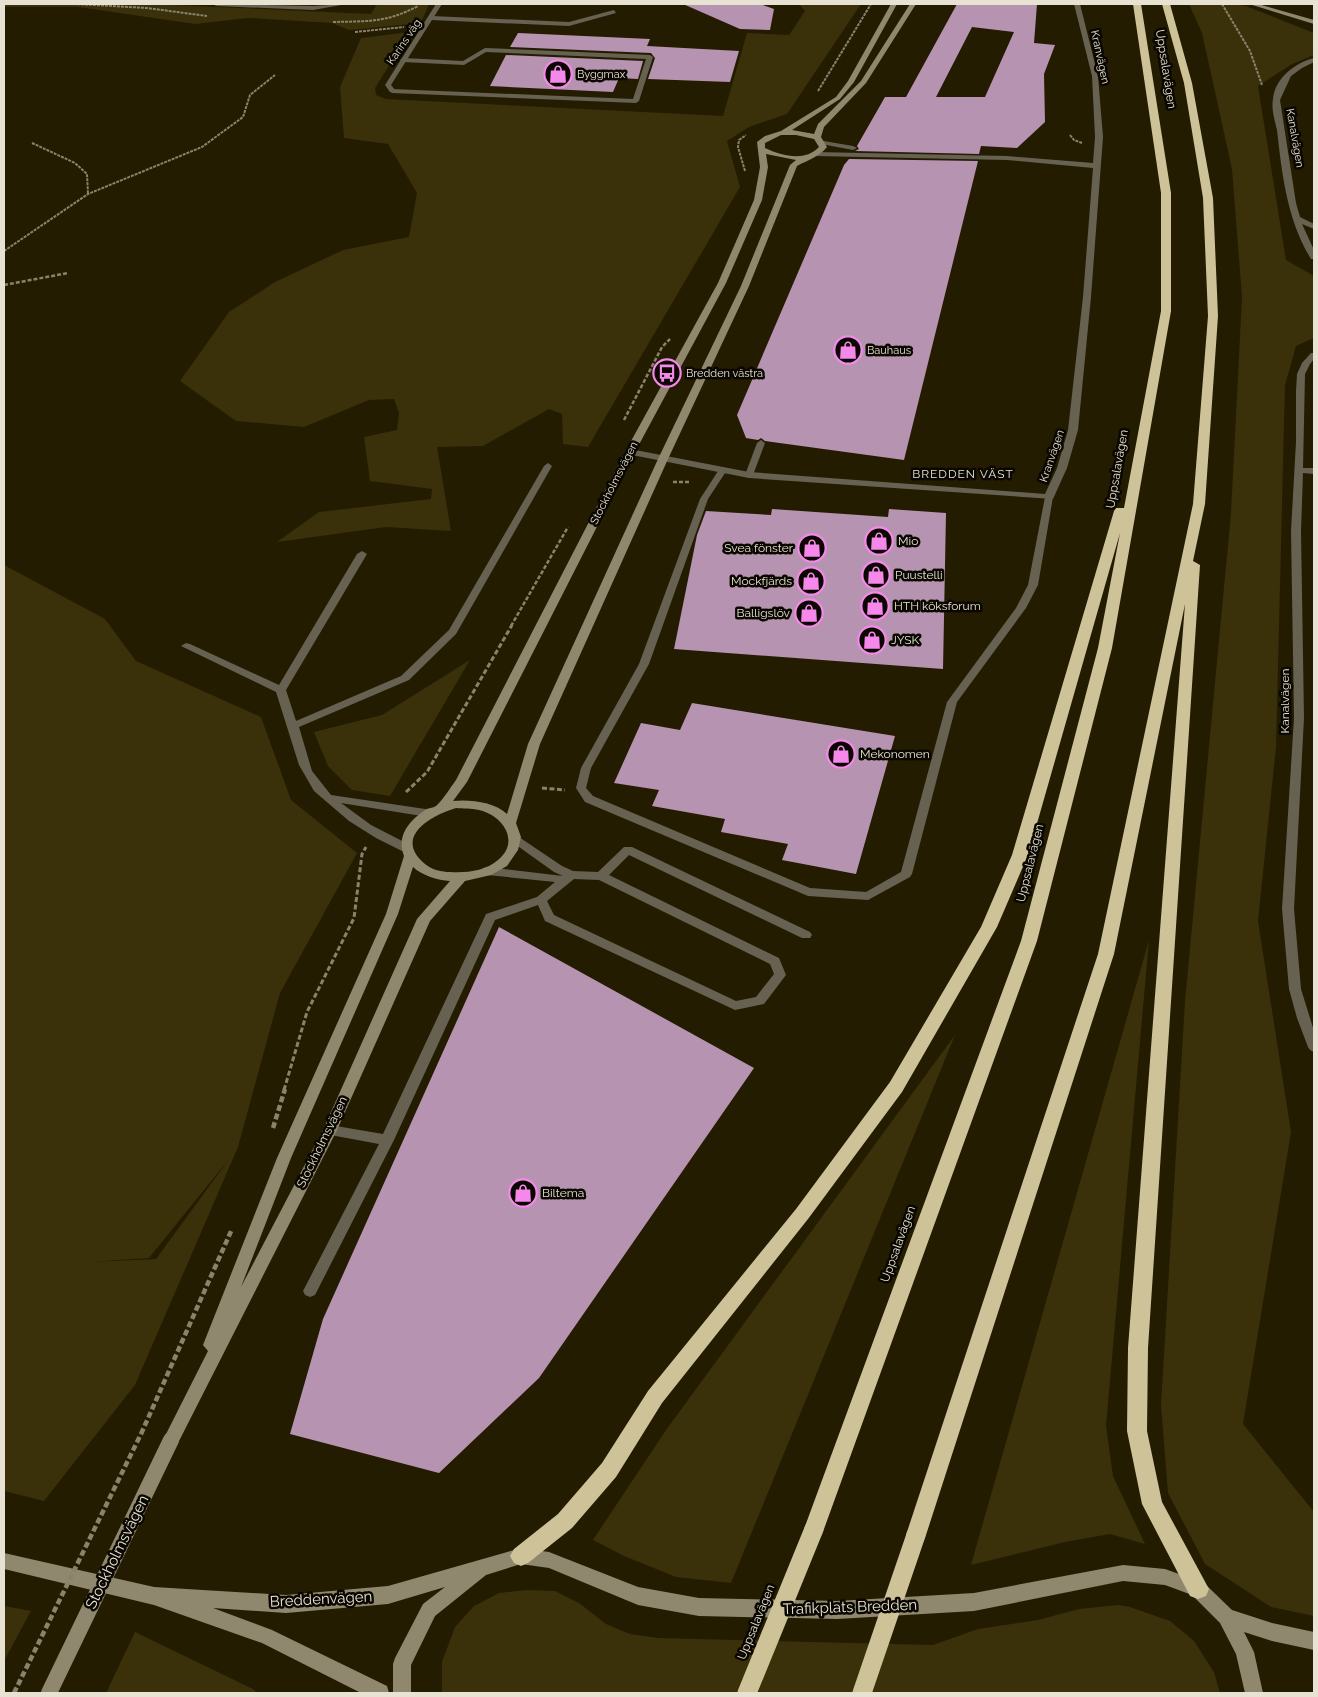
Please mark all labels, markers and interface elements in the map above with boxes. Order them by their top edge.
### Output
street label: Karins väg [384,17,424,67]
street label: Uppsalavägen [1153,28,1179,110]
street label: Kranvägen [1088,29,1112,85]
shop icon: Byggmax [543,59,573,89]
place label: Byggmax [577,68,626,81]
street label: Kanalvägen [1283,107,1307,169]
shop icon: Bauhaus [833,335,863,365]
place label: Bauhaus [867,344,911,357]
bus stop icon: Bredden västra [652,358,682,388]
place label: Bredden västra [686,367,763,380]
street label: Kranvägen [1037,428,1067,484]
street label: Uppsalavägen [1103,428,1131,510]
street label: Stockholmsvägen [587,439,641,527]
district label: BREDDEN VÄST [912,467,1014,481]
shop icon: Mio [864,526,894,556]
shop icon: Svea fönster [797,533,827,563]
place label: Mio [898,534,918,548]
place label: Svea fönster [724,541,794,555]
shop icon: Puustelli [861,560,891,590]
shop icon: Mockfjärds [796,566,826,596]
place label: Puustelli [895,568,943,582]
place label: Mockfjärds [731,574,792,588]
shop icon: HTH köksforum [860,591,890,621]
shop icon: Balligslöv [794,598,824,628]
place label: HTH köksforum [894,599,981,613]
place label: Balligslöv [737,606,791,620]
shop icon: JYSK [857,625,887,655]
place label: JYSK [891,633,920,647]
street label: Kanalvägen [1278,668,1292,734]
shop icon: Mekonomen [826,739,856,769]
place label: Mekonomen [860,747,930,761]
street label: Uppsalavägen [1014,822,1046,903]
street label: Stockholmsvägen [294,1094,350,1190]
shop icon: Biltema [508,1178,538,1208]
place label: Biltema [542,1186,584,1200]
street label: Uppsalavägen [878,1204,918,1284]
street label: Stockholmsvägen [82,1492,152,1612]
street label: Uppsalavägen [735,1582,777,1662]
street label: Breddenvägen [269,1587,373,1611]
street label: Trafikplats Bredden [783,1596,917,1618]

